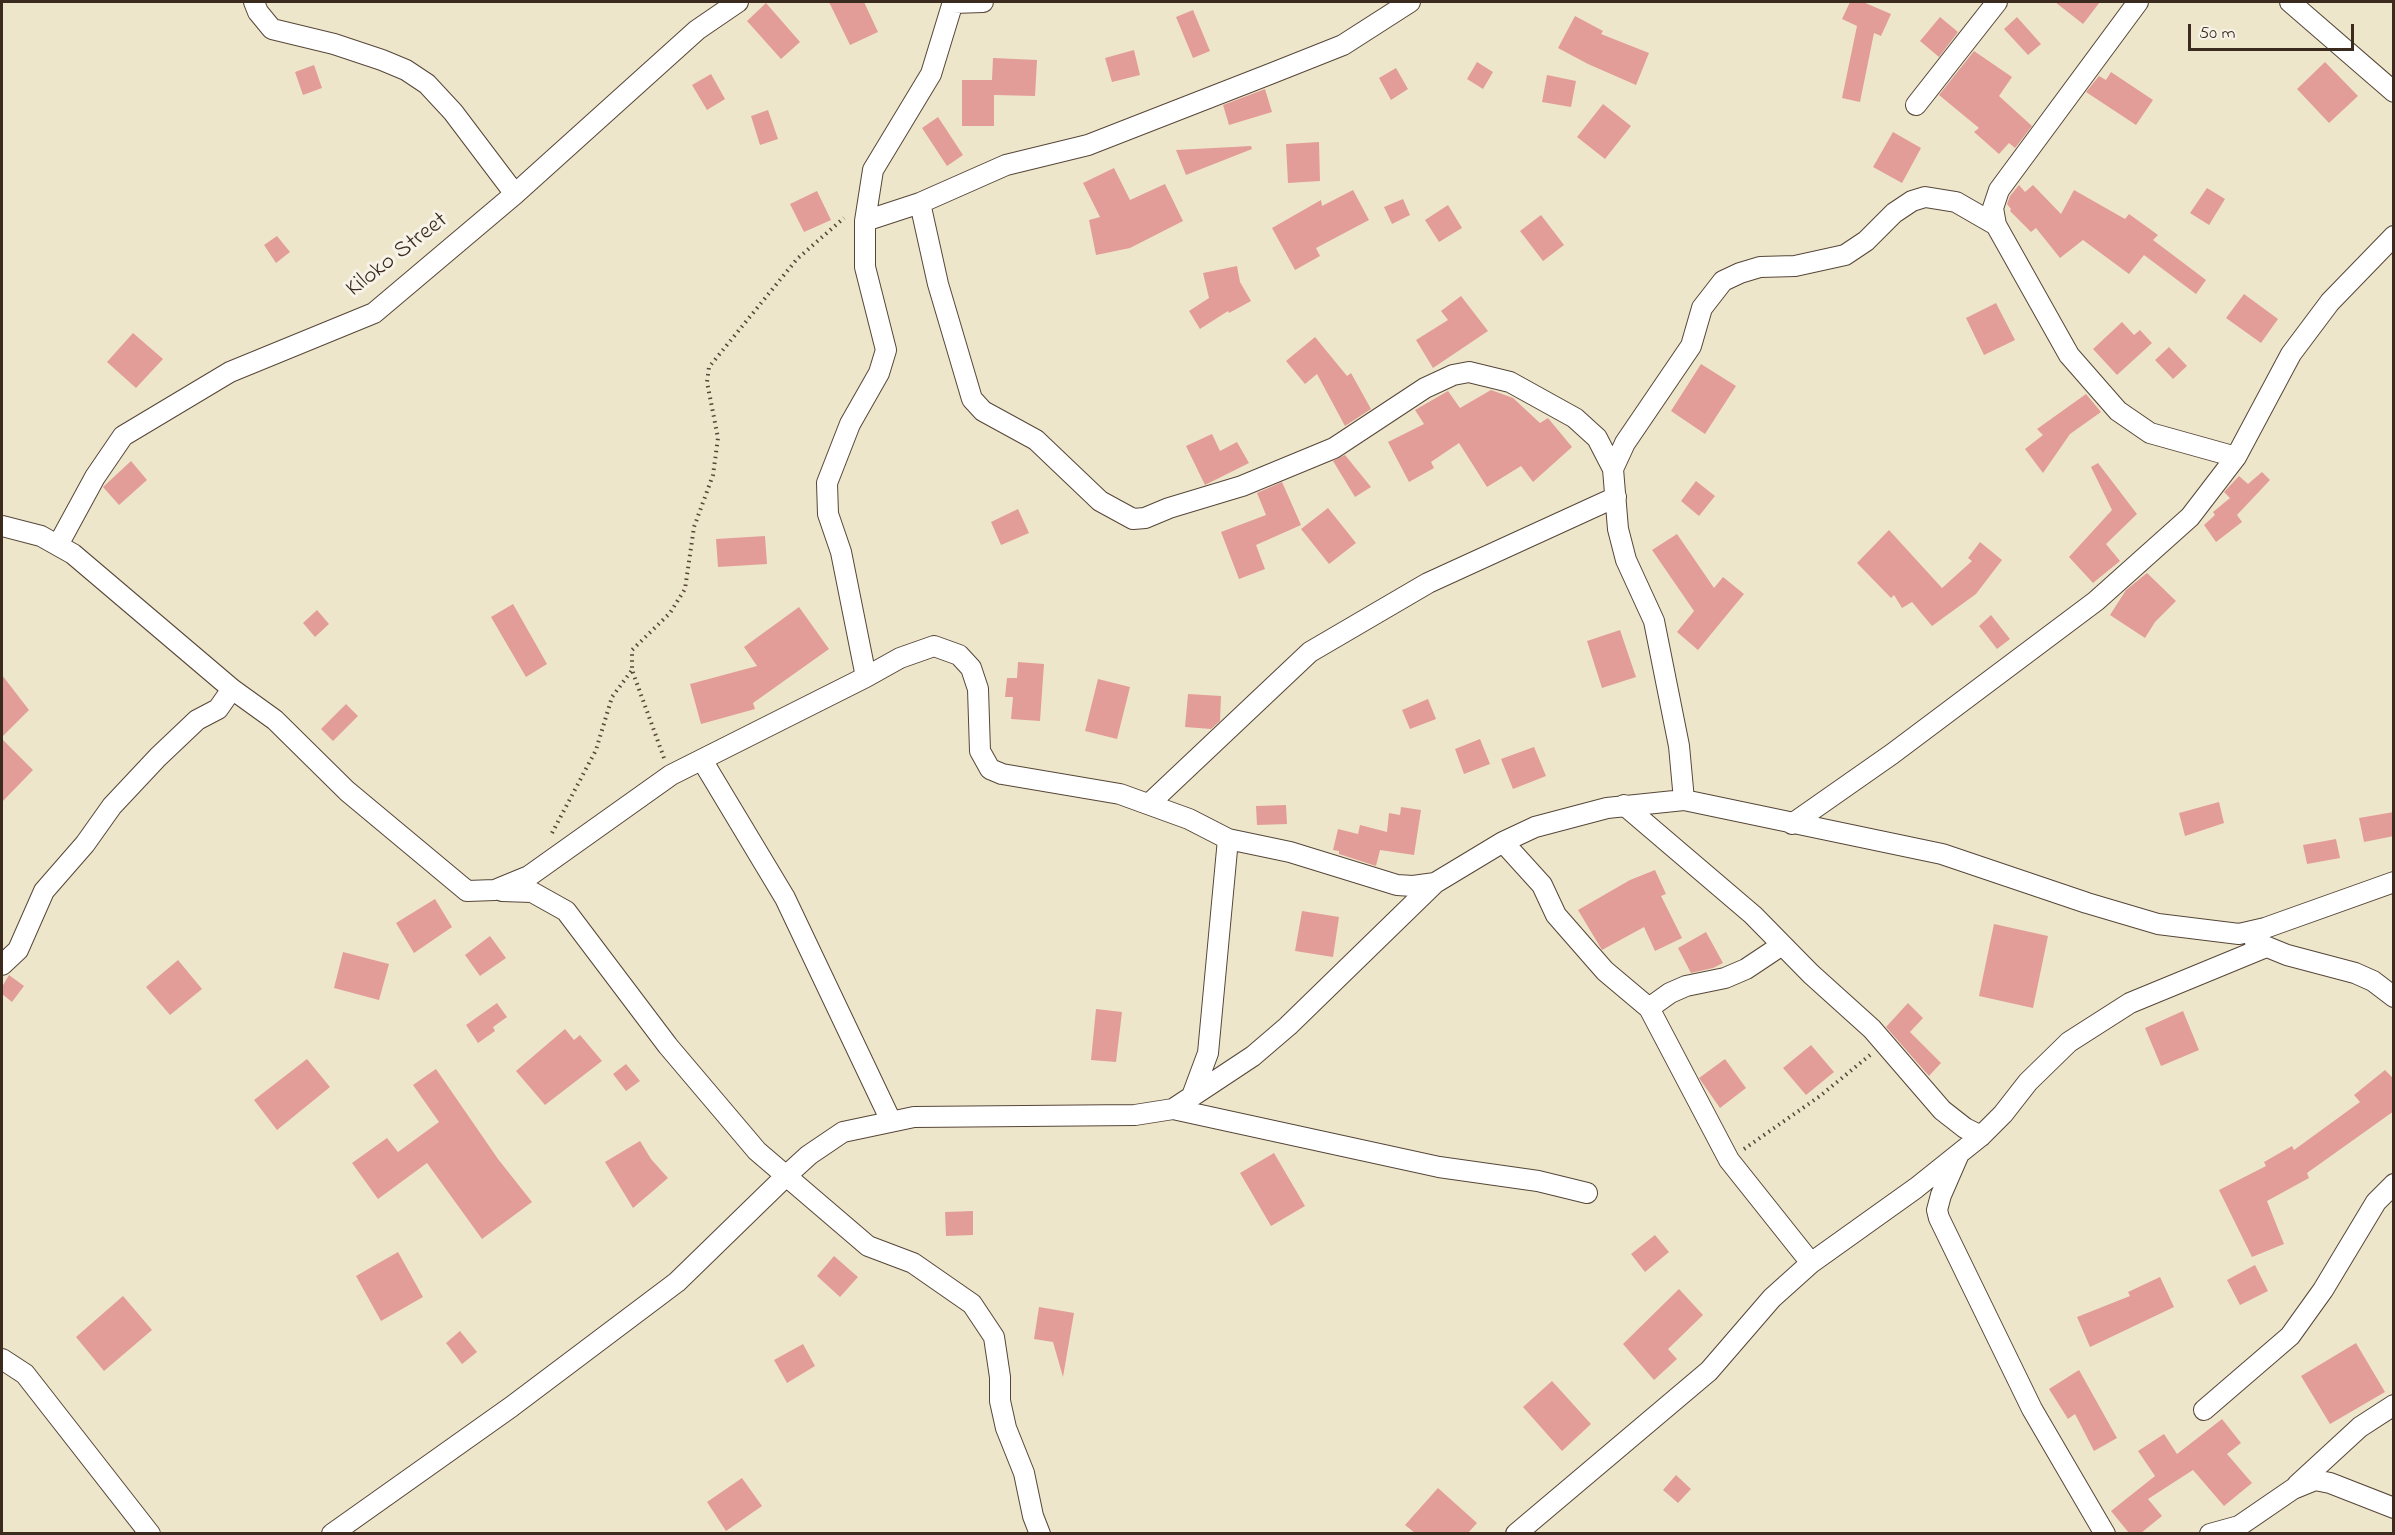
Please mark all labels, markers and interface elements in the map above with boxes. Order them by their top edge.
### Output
scale bar [2191,12,2358,50]
text: 50 m [2199,21,2236,47]
street label: Kiloko Street [341,207,455,305]

